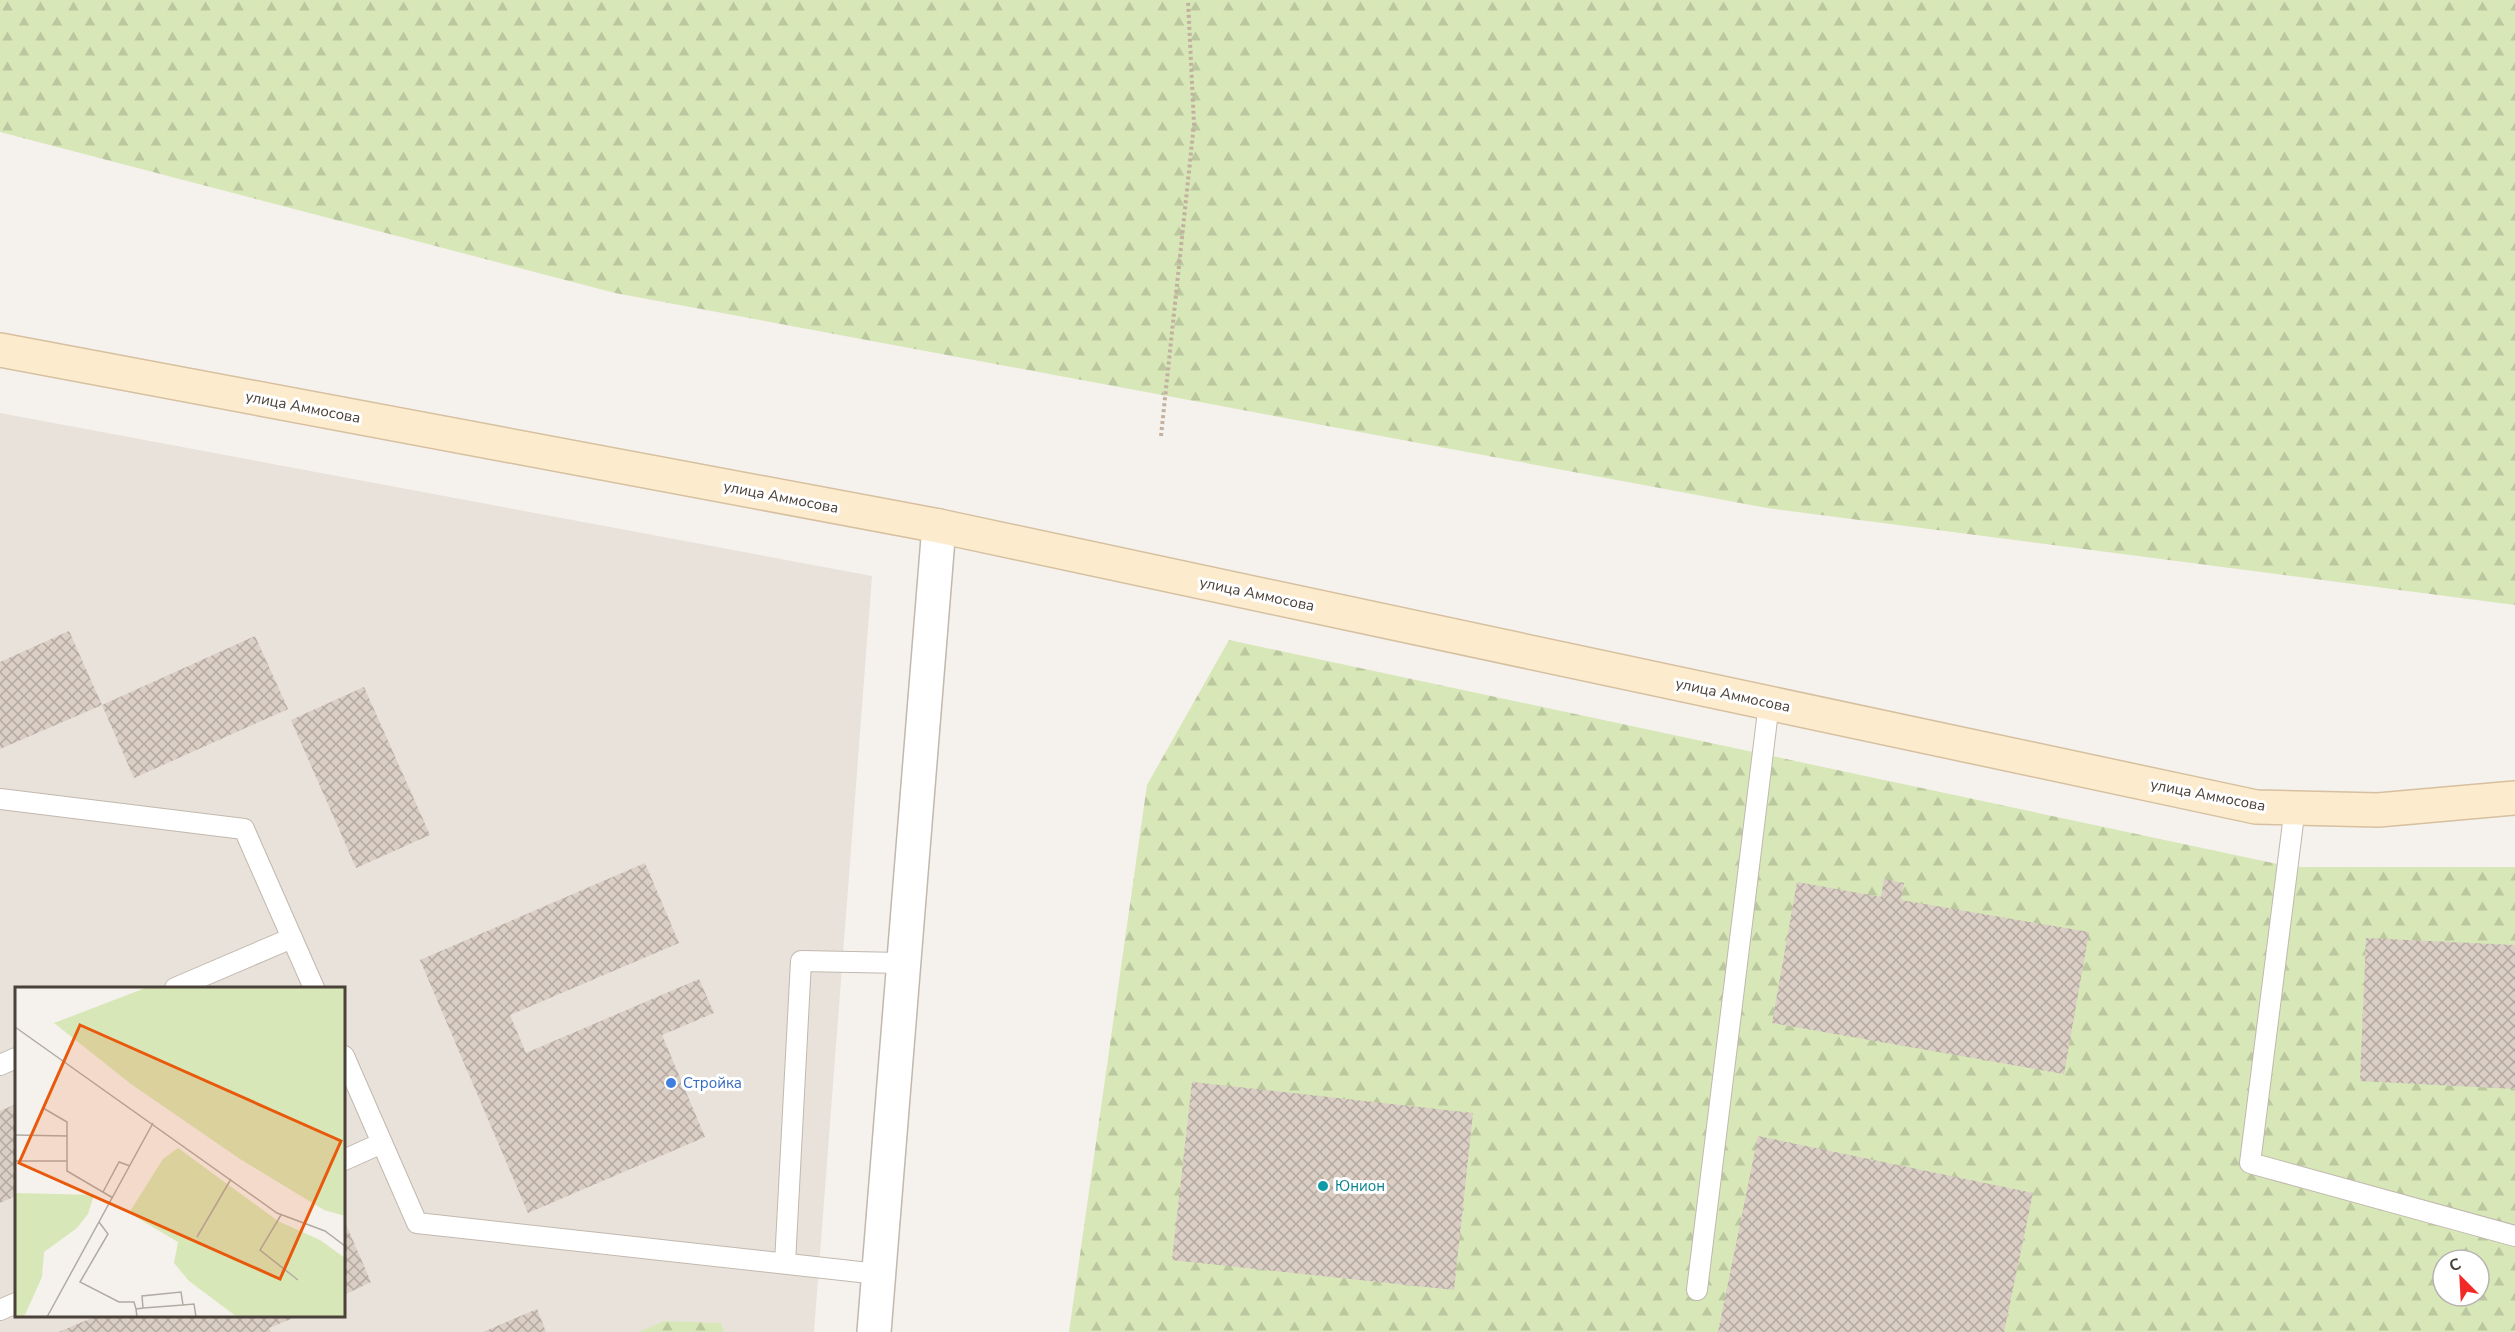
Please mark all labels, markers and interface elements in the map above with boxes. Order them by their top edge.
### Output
street label: улица Аммосова [244,386,362,428]
street label: улица Аммосова [722,476,840,518]
street label: улица Аммосова [1198,572,1316,616]
street label: улица Аммосова [1674,673,1792,717]
street label: улица Аммосова [2149,774,2267,816]
inset map [15,987,345,1317]
place label: Стройка [683,1073,742,1093]
marker: Стройка [664,1076,678,1090]
place label: Юнион [1335,1176,1385,1196]
marker: Юнион [1316,1179,1330,1193]
north arrow [2431,1248,2491,1308]
text: С [2446,1253,2465,1277]

